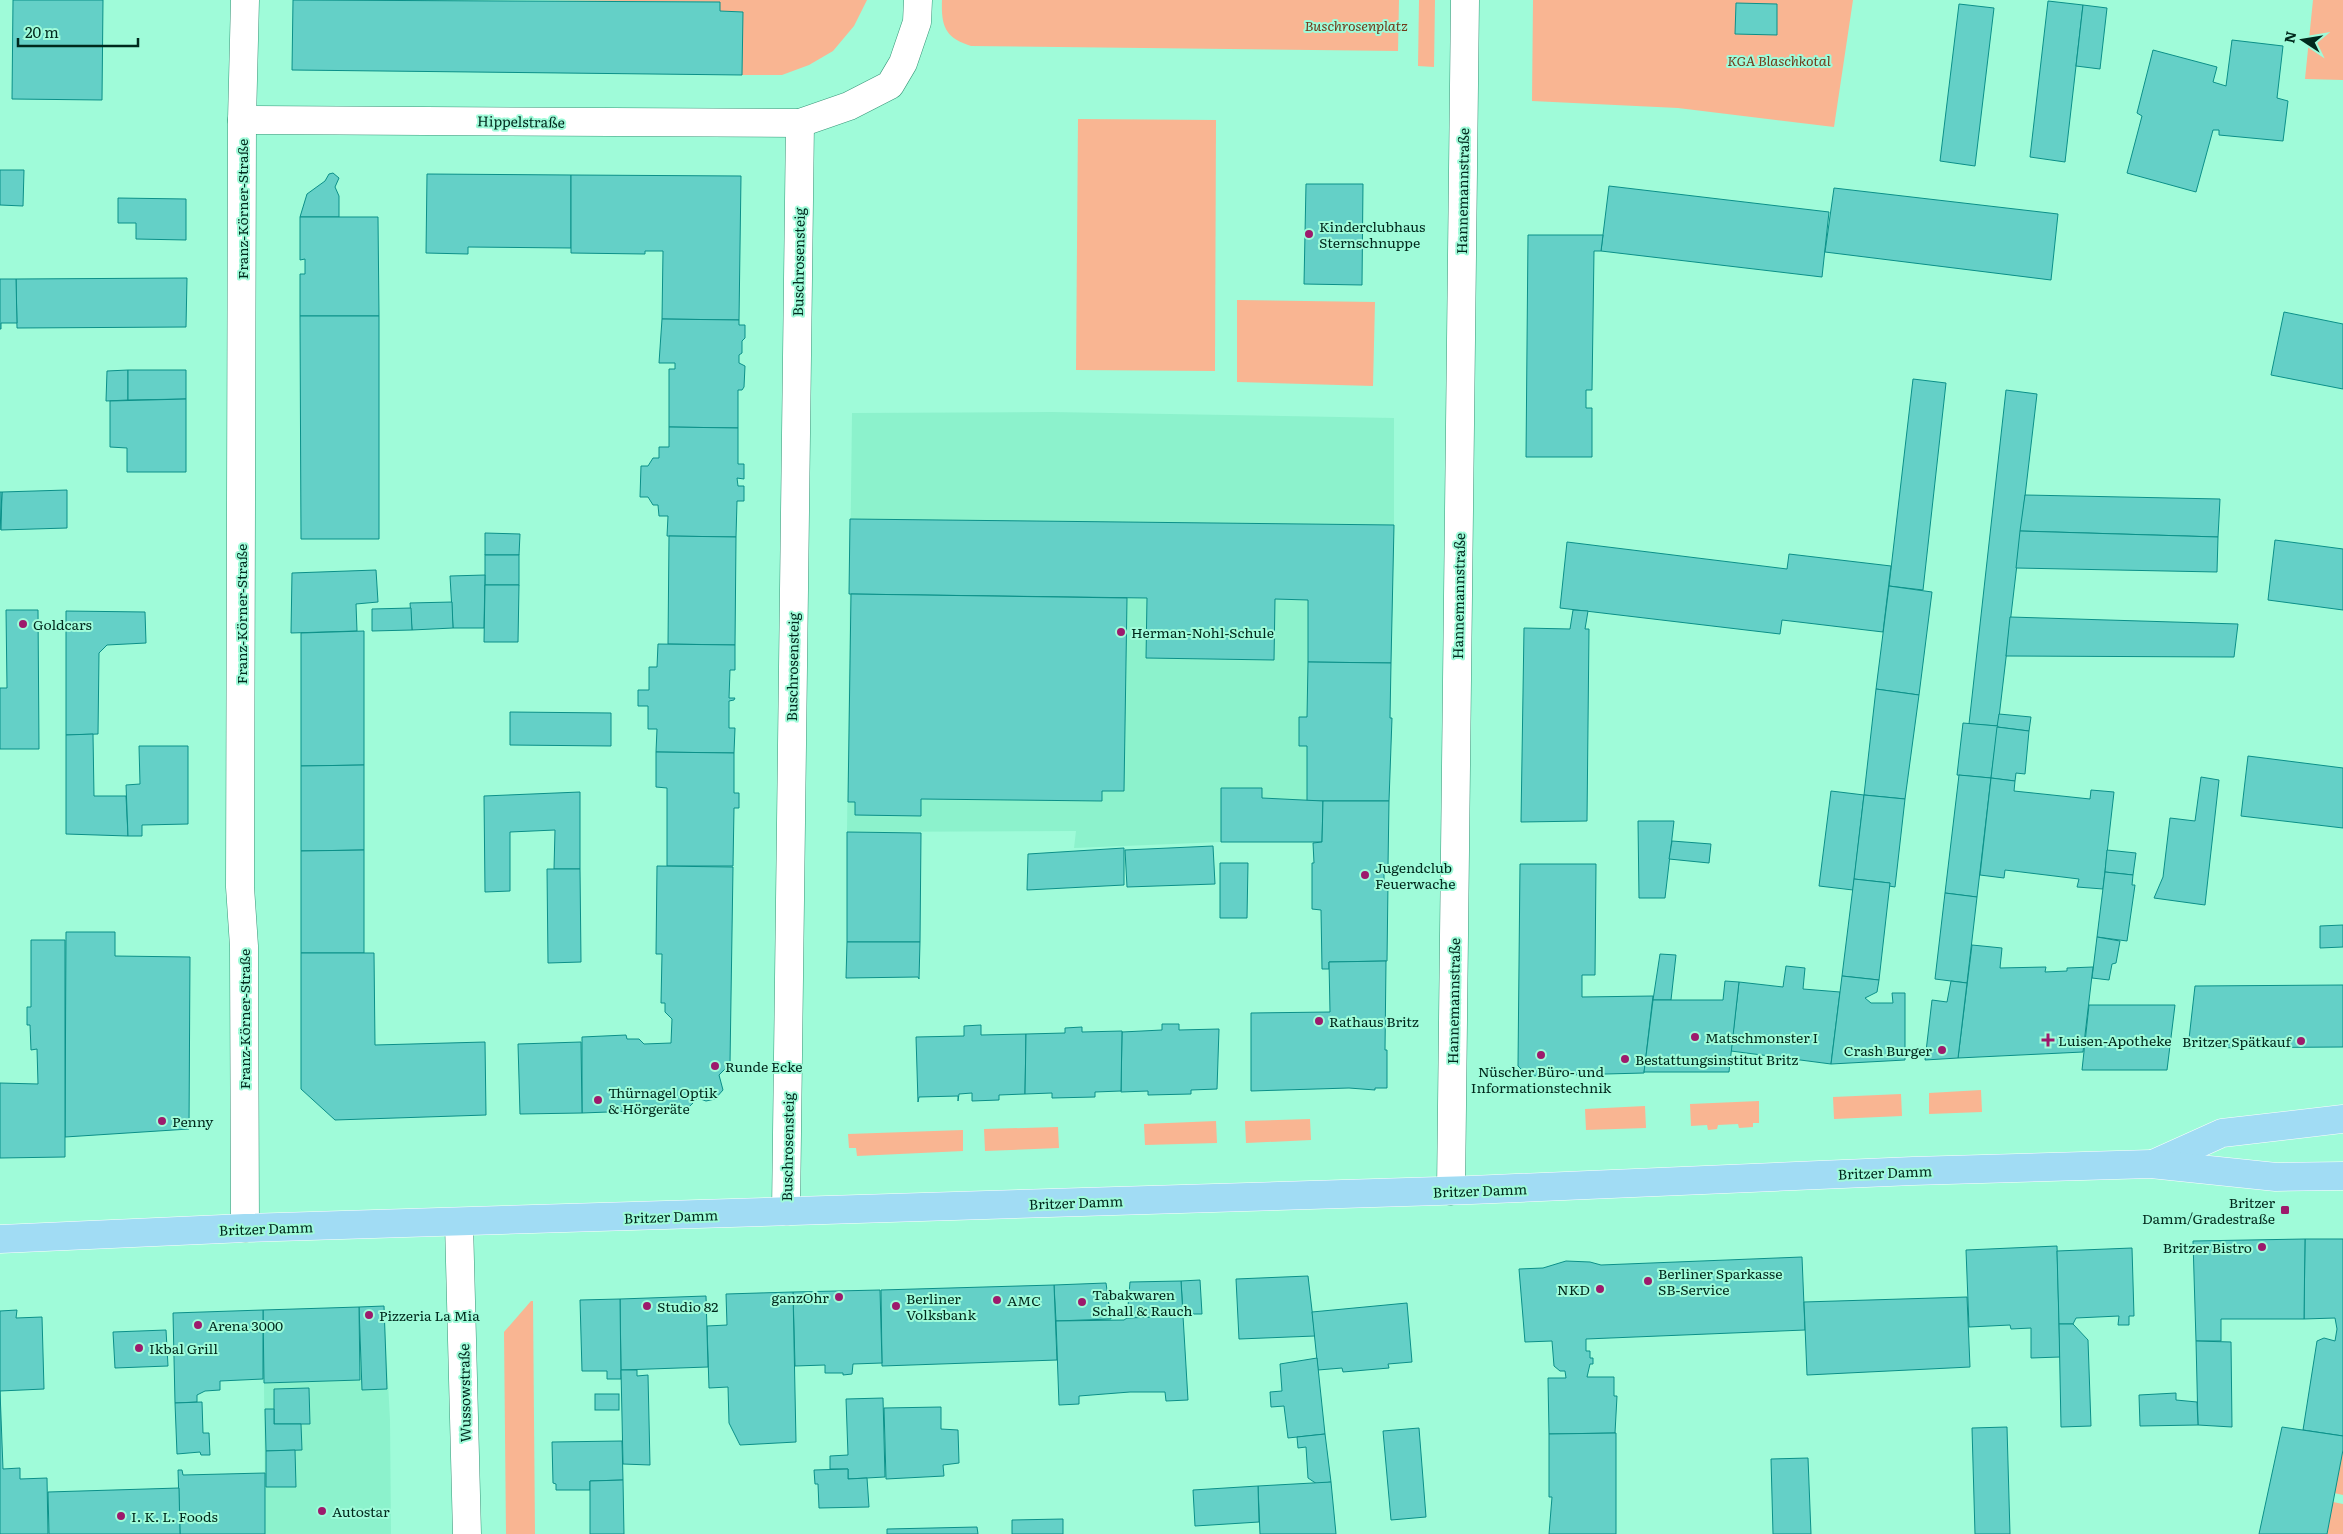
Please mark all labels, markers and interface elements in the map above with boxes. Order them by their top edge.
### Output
scale bar [18,15,138,47]
park label: Buschrosenplatz [1304,15,1408,35]
north arrow [2278,15,2328,65]
text: 20 m [25,20,59,43]
text: N [2278,29,2300,45]
park label: KGA Blaschkotal [1727,50,1831,70]
street label: Hippelstraße [477,110,565,132]
street label: Hannemannstraße [1451,128,1473,254]
street label: Franz-Körner-Straße [232,139,252,279]
street label: Buschrosensteig [787,207,809,317]
place label: Kinderclubhaus Sternschnuppe [1319,216,1425,252]
marker: Kinderclubhaus Sternschnuppe [1303,228,1315,240]
street label: Hannemannstraße [1447,533,1469,659]
street label: Franz-Körner-Straße [231,544,251,684]
street label: Buschrosensteig [781,612,803,722]
place label: Goldcars [33,614,92,634]
marker: Goldcars [17,618,29,630]
place label: Herman-Nohl-Schule [1131,622,1274,642]
marker: Herman-Nohl-Schule [1115,626,1127,638]
place label: Jugendclub Feuerwache [1375,857,1456,893]
marker: Jugendclub Feuerwache [1359,869,1371,881]
street label: Hannemannstraße [1442,938,1464,1064]
street label: Franz-Körner-Straße [234,949,254,1089]
place label: Rathaus Britz [1329,1011,1419,1031]
marker: Rathaus Britz [1313,1015,1325,1027]
place label: Matschmonster I [1705,1027,1818,1047]
place label: Luisen-Apotheke [2058,1030,2172,1050]
marker: Matschmonster I [1689,1031,1701,1043]
place label: Britzer Spätkauf [2182,1031,2293,1051]
marker: Luisen-Apotheke [2042,1034,2054,1046]
marker: Britzer Spätkauf [2295,1035,2307,1047]
place label: Crash Burger [1844,1040,1932,1060]
marker: Crash Burger [1936,1044,1948,1056]
marker: Nüscher Büro- und Informationstechnik [1535,1049,1547,1061]
place label: Bestattungsinstitut Britz [1635,1049,1798,1069]
marker: Bestattungsinstitut Britz [1619,1053,1631,1065]
place label: Runde Ecke [725,1056,803,1076]
marker: Runde Ecke [709,1060,721,1072]
place label: Nüscher Büro- und Informationstechnik [1471,1061,1612,1097]
place label: Thürnagel Optik & Hörgeräte [608,1082,718,1118]
street label: Buschrosensteig [776,1092,798,1202]
marker: Thürnagel Optik & Hörgeräte [592,1094,604,1106]
place label: Penny [172,1111,214,1131]
marker: Penny [156,1115,168,1127]
street label: Britzer Damm [1838,1160,1933,1184]
street label: Britzer Damm [1433,1178,1528,1202]
street label: Britzer Damm [1029,1190,1124,1214]
place label: Britzer Damm/Gradestraße [2142,1192,2275,1228]
street label: Britzer Damm [624,1204,719,1228]
marker: Britzer Damm/Gradestraße [2279,1204,2291,1216]
street label: Britzer Damm [219,1216,314,1240]
place label: Britzer Bistro [2163,1237,2252,1257]
marker: Britzer Bistro [2256,1241,2268,1253]
place label: Berliner Sparkasse SB-Service [1658,1263,1782,1299]
marker: Berliner Sparkasse SB-Service [1642,1275,1654,1287]
place label: NKD [1557,1279,1590,1299]
marker: NKD [1594,1283,1606,1295]
place label: Tabakwaren Schall & Rauch [1092,1284,1193,1320]
place label: ganzOhr [772,1287,829,1307]
place label: Berliner Volksbank [906,1288,976,1324]
place label: AMC [1007,1290,1041,1310]
marker: ganzOhr [833,1291,845,1303]
marker: AMC [991,1294,1003,1306]
place label: Studio 82 [657,1296,718,1316]
marker: Tabakwaren Schall & Rauch [1076,1296,1088,1308]
marker: Studio 82 [641,1300,653,1312]
marker: Berliner Volksbank [890,1300,902,1312]
place label: Pizzeria La Mia [379,1305,480,1325]
marker: Pizzeria La Mia [363,1309,375,1321]
place label: Arena 3000 [208,1315,283,1335]
marker: Arena 3000 [192,1319,204,1331]
place label: Ikbal Grill [149,1338,218,1358]
marker: Ikbal Grill [133,1342,145,1354]
street label: Wussowstraße [453,1343,475,1443]
place label: Autostar [332,1501,390,1521]
marker: Autostar [316,1505,328,1517]
place label: I. K. L. Foods [131,1506,218,1526]
marker: I. K. L. Foods [115,1510,127,1522]

